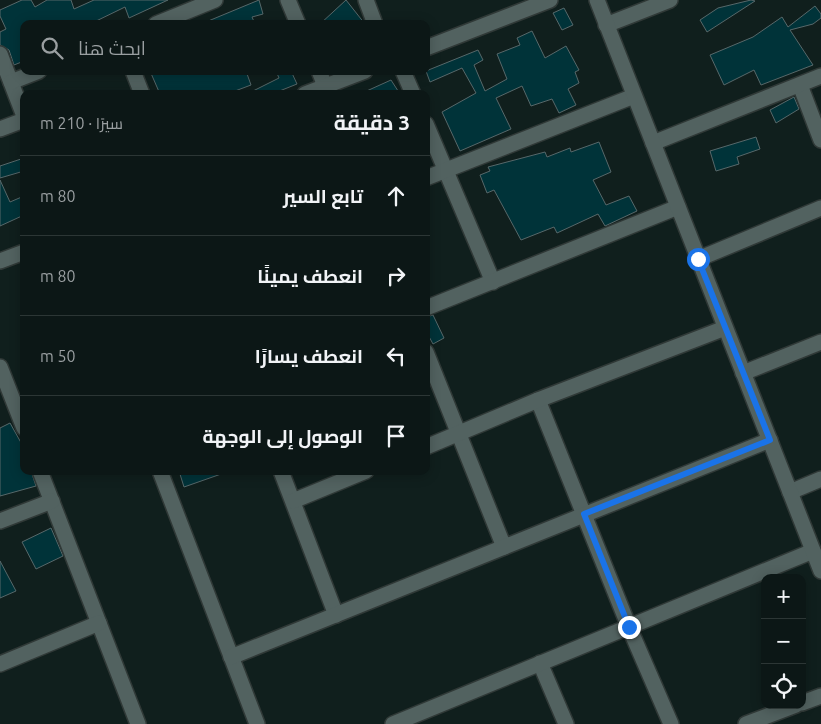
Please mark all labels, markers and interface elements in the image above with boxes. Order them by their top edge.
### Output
search box [20,20,430,75]
icon: search [38,34,66,62]
text: ابحث هنا [78,37,146,59]
text: 3 دقيقة [334,110,410,134]
text: سيرًا · 210 m [40,114,123,132]
icon: ahead [382,182,410,210]
text: تابع السير [283,185,363,207]
text: 80 m [40,187,76,205]
route start [687,248,710,271]
icon: right [382,262,410,290]
text: انعطف يمينًا [257,265,363,287]
text: 80 m [40,267,76,285]
icon: left [382,342,410,370]
text: انعطف يسارًا [255,345,363,367]
text: 50 m [40,347,76,365]
icon: arrive [382,422,410,450]
text: الوصول إلى الوجهة [203,425,363,447]
map controls [761,574,806,709]
button: + [761,574,806,619]
route end [618,616,641,639]
button: − [761,619,806,664]
button: locate [761,664,806,709]

